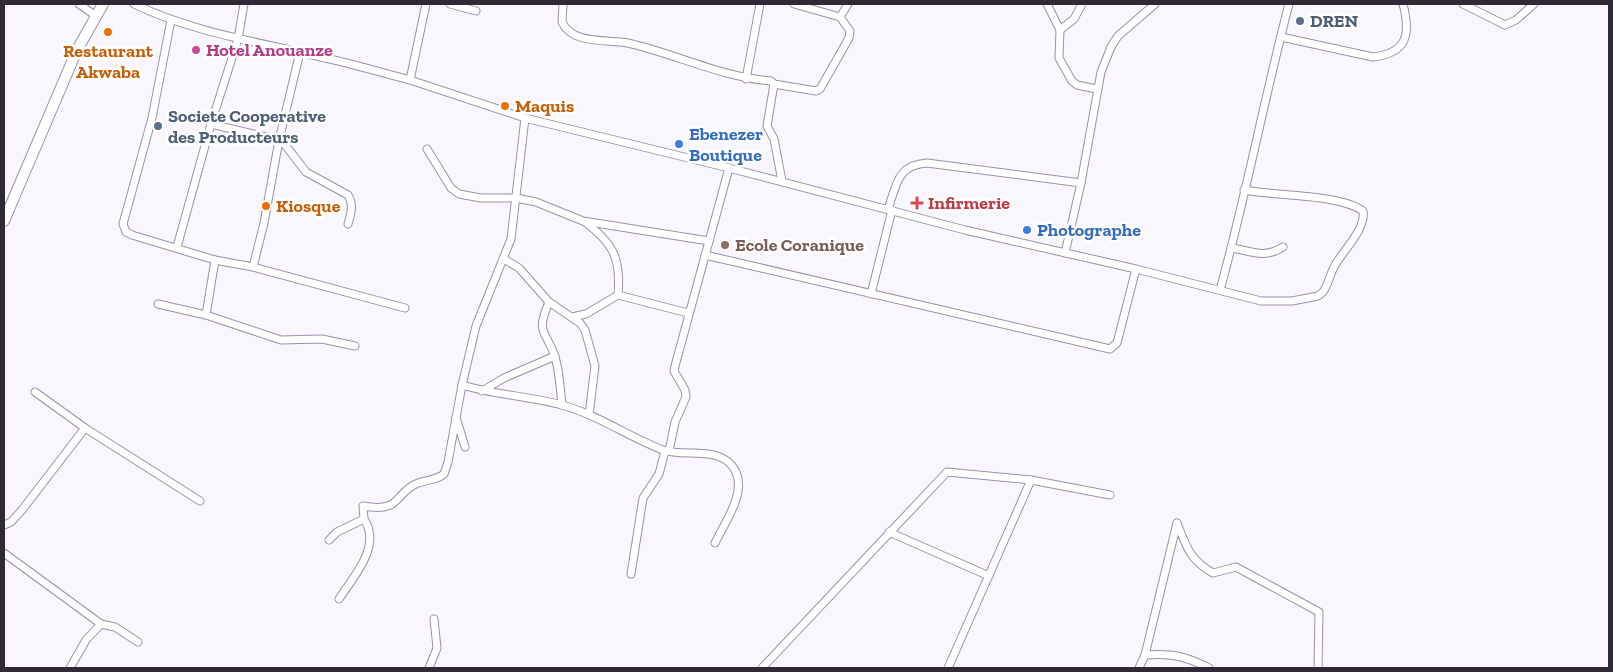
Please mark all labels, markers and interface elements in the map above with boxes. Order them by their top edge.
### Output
place label: DREN [1310,10,1359,32]
marker: DREN [1294,15,1306,27]
marker: Restaurant Akwaba [102,26,114,38]
place label: Hotel Anouanze [206,39,333,61]
place label: Restaurant Akwaba [63,40,154,83]
marker: Hotel Anouanze [190,44,202,56]
place label: Maquis [515,95,574,117]
marker: Maquis [499,100,511,112]
place label: Societe Cooperative des Producteurs [168,105,326,148]
marker: Societe Cooperative des Producteurs [152,120,164,132]
place label: Ebenezer Boutique [689,123,763,166]
marker: Ebenezer Boutique [673,138,685,150]
place label: Infirmerie [928,192,1010,214]
place label: Kiosque [276,195,341,217]
marker: Infirmerie [910,196,924,210]
marker: Kiosque [260,200,272,212]
place label: Photographe [1037,219,1141,241]
marker: Photographe [1021,224,1033,236]
place label: Ecole Coranique [735,234,864,256]
marker: Ecole Coranique [719,239,731,251]

